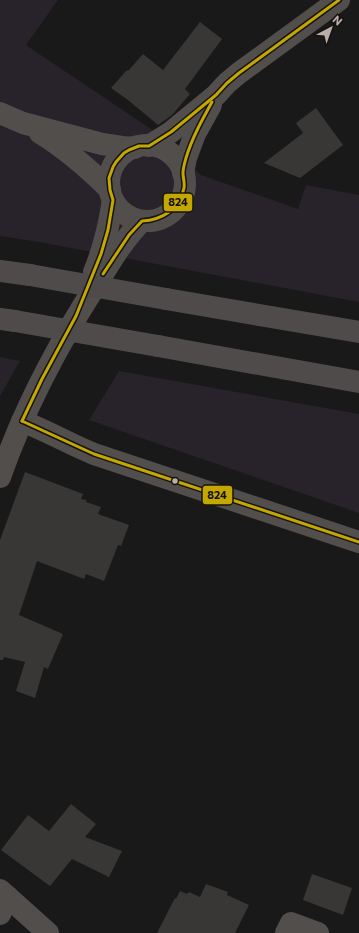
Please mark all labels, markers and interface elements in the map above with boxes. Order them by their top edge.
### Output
north arrow [311,8,351,48]
text: N [331,12,345,28]
line badge: 824 [163,193,193,212]
text: 824 [168,195,188,208]
unlabelled marker [170,476,180,486]
line badge: 824 [202,485,233,505]
text: 824 [207,488,227,501]

